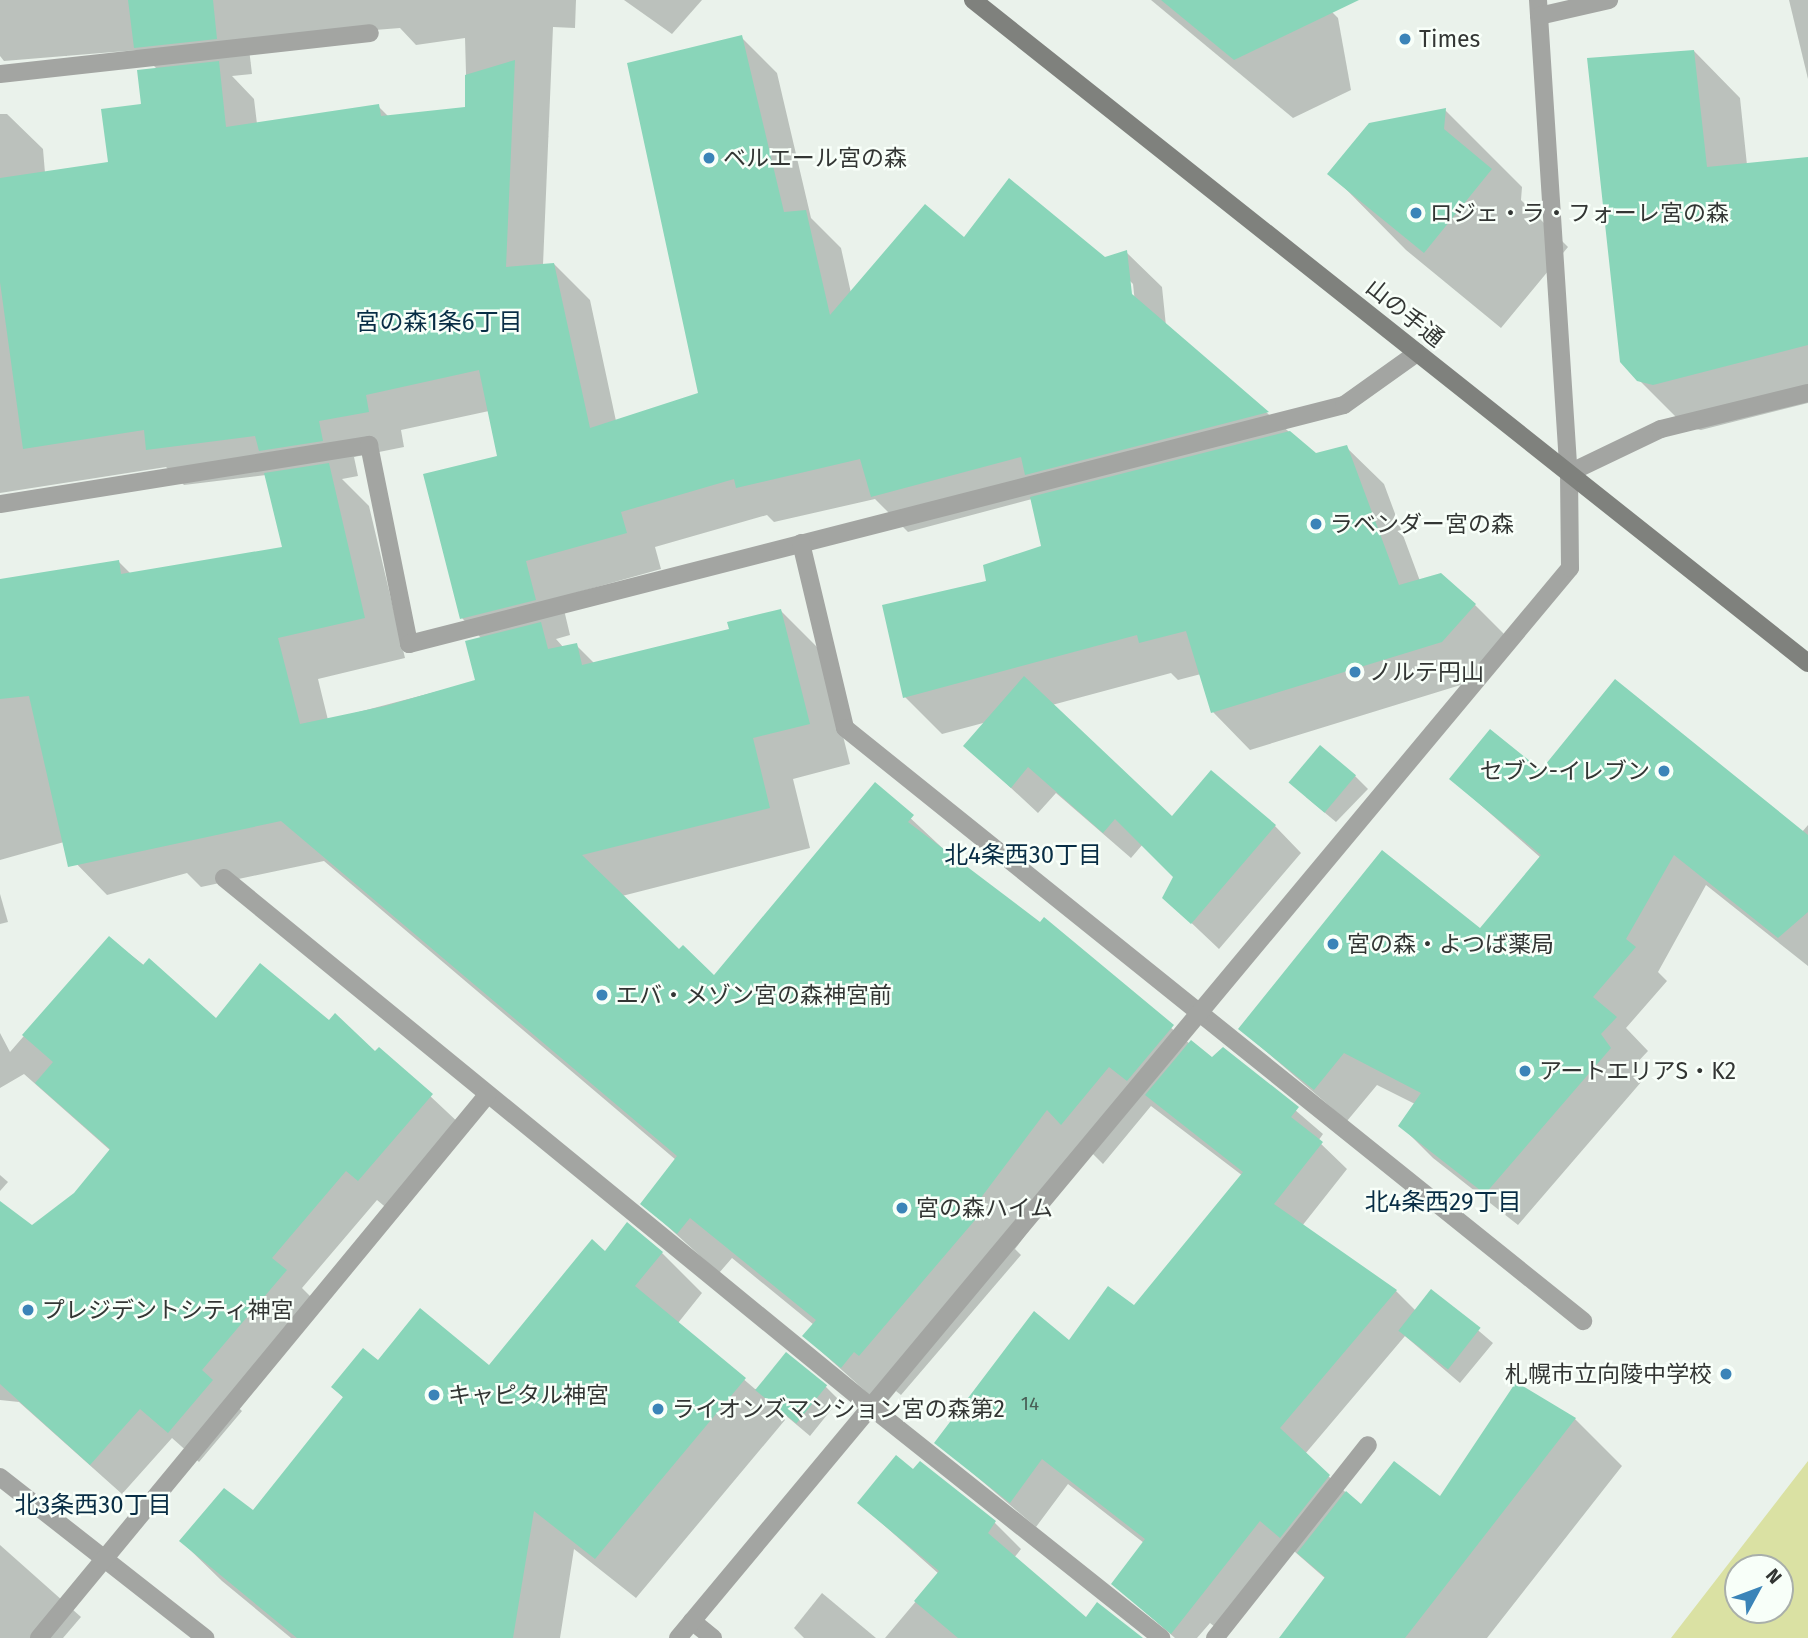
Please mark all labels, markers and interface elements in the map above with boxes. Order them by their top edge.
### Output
place label: Times [1419,25,1480,53]
marker: Times [1397,31,1413,47]
place label: ベルエール宮の森 [723,144,907,172]
marker: ベルエール宮の森 [701,150,717,166]
place label: ロジェ・ラ・フォーレ宮の森 [1430,199,1729,227]
marker: ロジェ・ラ・フォーレ宮の森 [1408,205,1424,221]
street label: 山の手通 [1361,273,1449,353]
district label: 宮の森1条6丁目 [355,309,523,337]
place label: ラベンダー宮の森 [1330,510,1514,538]
marker: ラベンダー宮の森 [1308,516,1324,532]
place label: ノルテ円山 [1369,658,1484,686]
marker: ノルテ円山 [1347,664,1363,680]
place label: セブン-イレブン [1480,757,1650,785]
marker: セブン-イレブン [1656,763,1672,779]
district label: 北4条西30丁目 [944,842,1102,870]
place label: 宮の森・よつば薬局 [1347,930,1554,958]
marker: 宮の森・よつば薬局 [1325,936,1341,952]
place label: エバ・メゾン宮の森神宮前 [616,981,892,1009]
marker: エバ・メゾン宮の森神宮前 [594,987,610,1003]
place label: アートエリアS・K2 [1539,1057,1736,1085]
marker: アートエリアS・K2 [1517,1063,1533,1079]
district label: 北4条西29丁目 [1364,1189,1522,1217]
place label: 宮の森ハイム [916,1194,1054,1222]
marker: 宮の森ハイム [894,1200,910,1216]
place label: プレジデントシティ神宮 [42,1296,295,1324]
marker: プレジデントシティ神宮 [20,1302,36,1318]
place label: 札幌市立向陵中学校 [1505,1360,1712,1388]
marker: 札幌市立向陵中学校 [1718,1366,1734,1382]
place label: キャピタル神宮 [448,1381,609,1409]
marker: キャピタル神宮 [426,1387,442,1403]
house number: 14 [1021,1393,1039,1415]
place label: ライオンズマンション宮の森第2 [672,1395,1005,1423]
marker: ライオンズマンション宮の森第2 [650,1401,666,1417]
district label: 北3条西30丁目 [14,1492,172,1520]
north arrow [1724,1554,1794,1624]
text: N [1761,1564,1787,1589]

